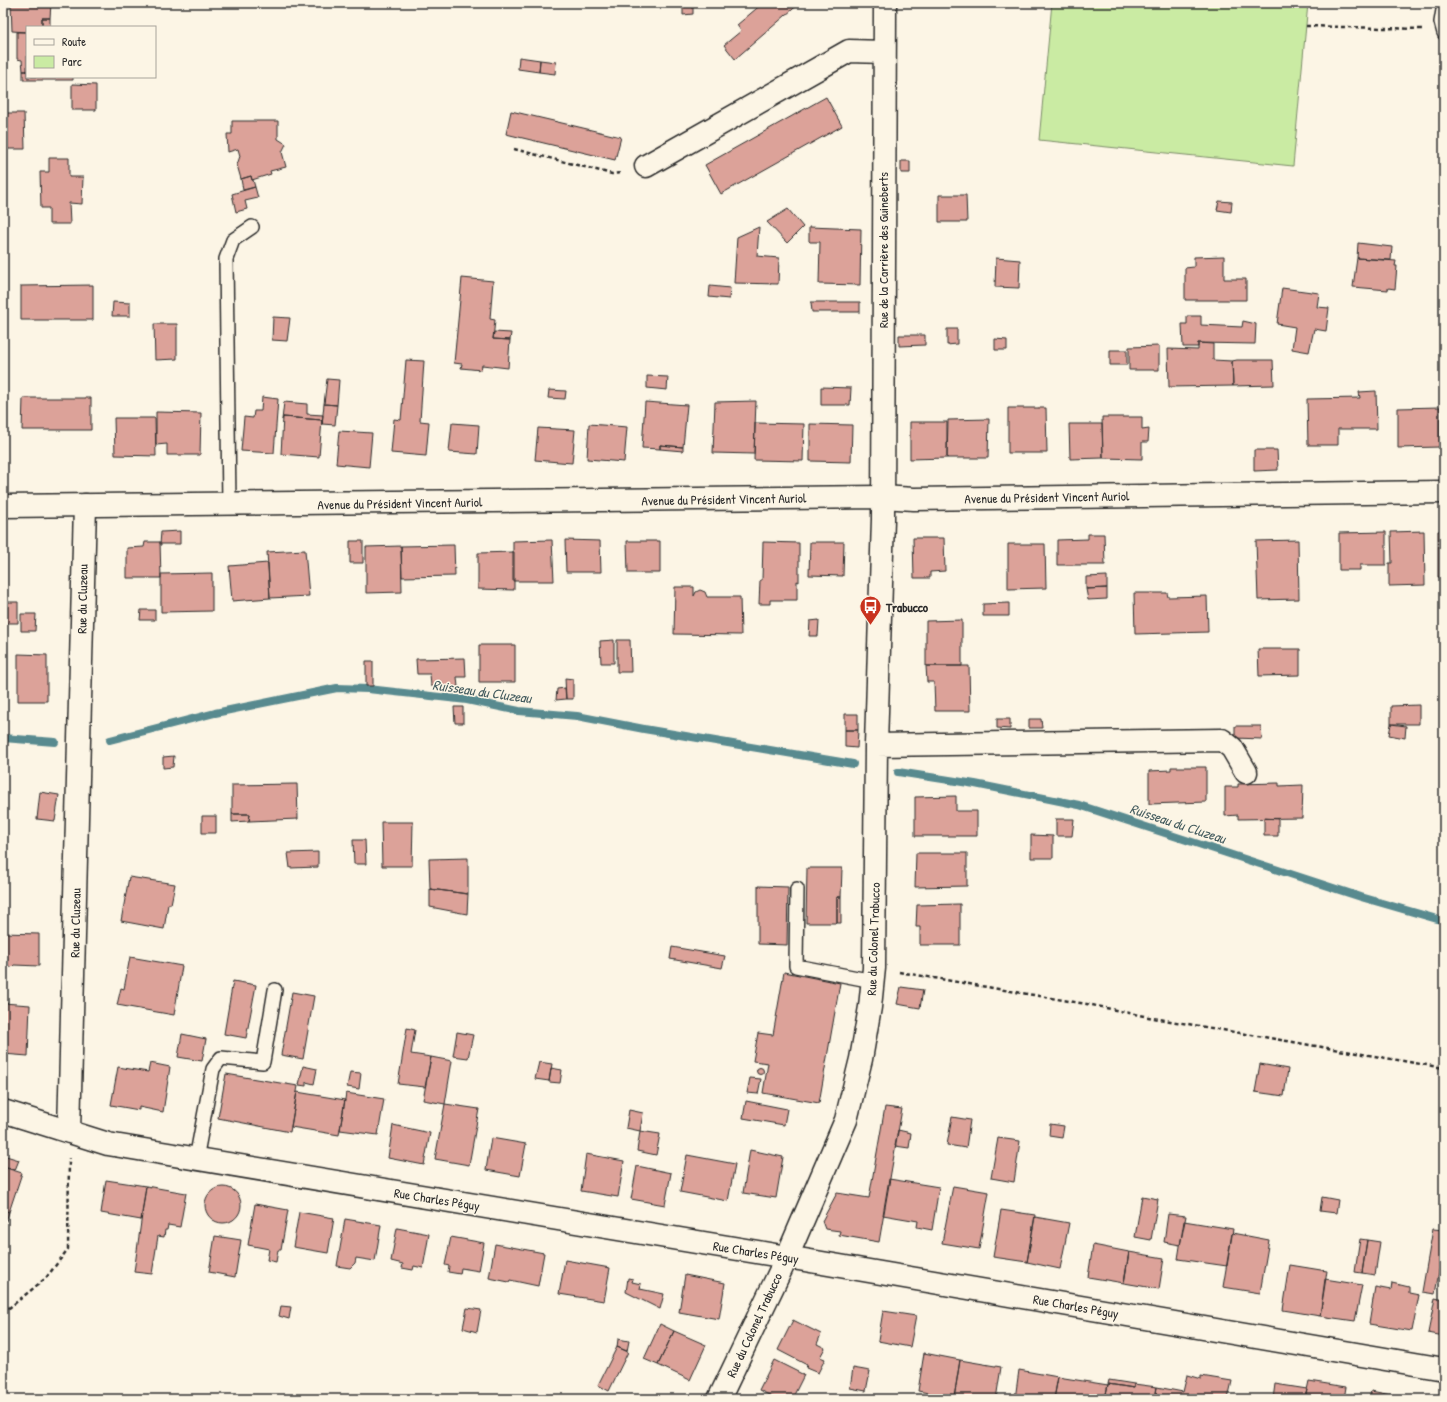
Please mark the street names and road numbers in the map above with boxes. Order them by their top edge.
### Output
street label: Rue de la Carrière des Guineberts [874,172,892,328]
street label: Avenue du Président Vincent Auriol [964,487,1130,507]
street label: Avenue du Président Vincent Auriol [641,489,807,509]
street label: Avenue du Président Vincent Auriol [317,493,483,513]
street label: Rue du Cluzeau [72,564,92,634]
street label: Rue du Colonel Trabucco [862,882,884,996]
street label: Rue du Cluzeau [65,888,85,958]
street label: Rue Charles Péguy [393,1183,482,1215]
street label: Rue Charles Péguy [712,1236,801,1268]
street label: Rue du Colonel Trabucco [722,1270,786,1380]
street label: Rue Charles Péguy [1032,1290,1121,1322]

